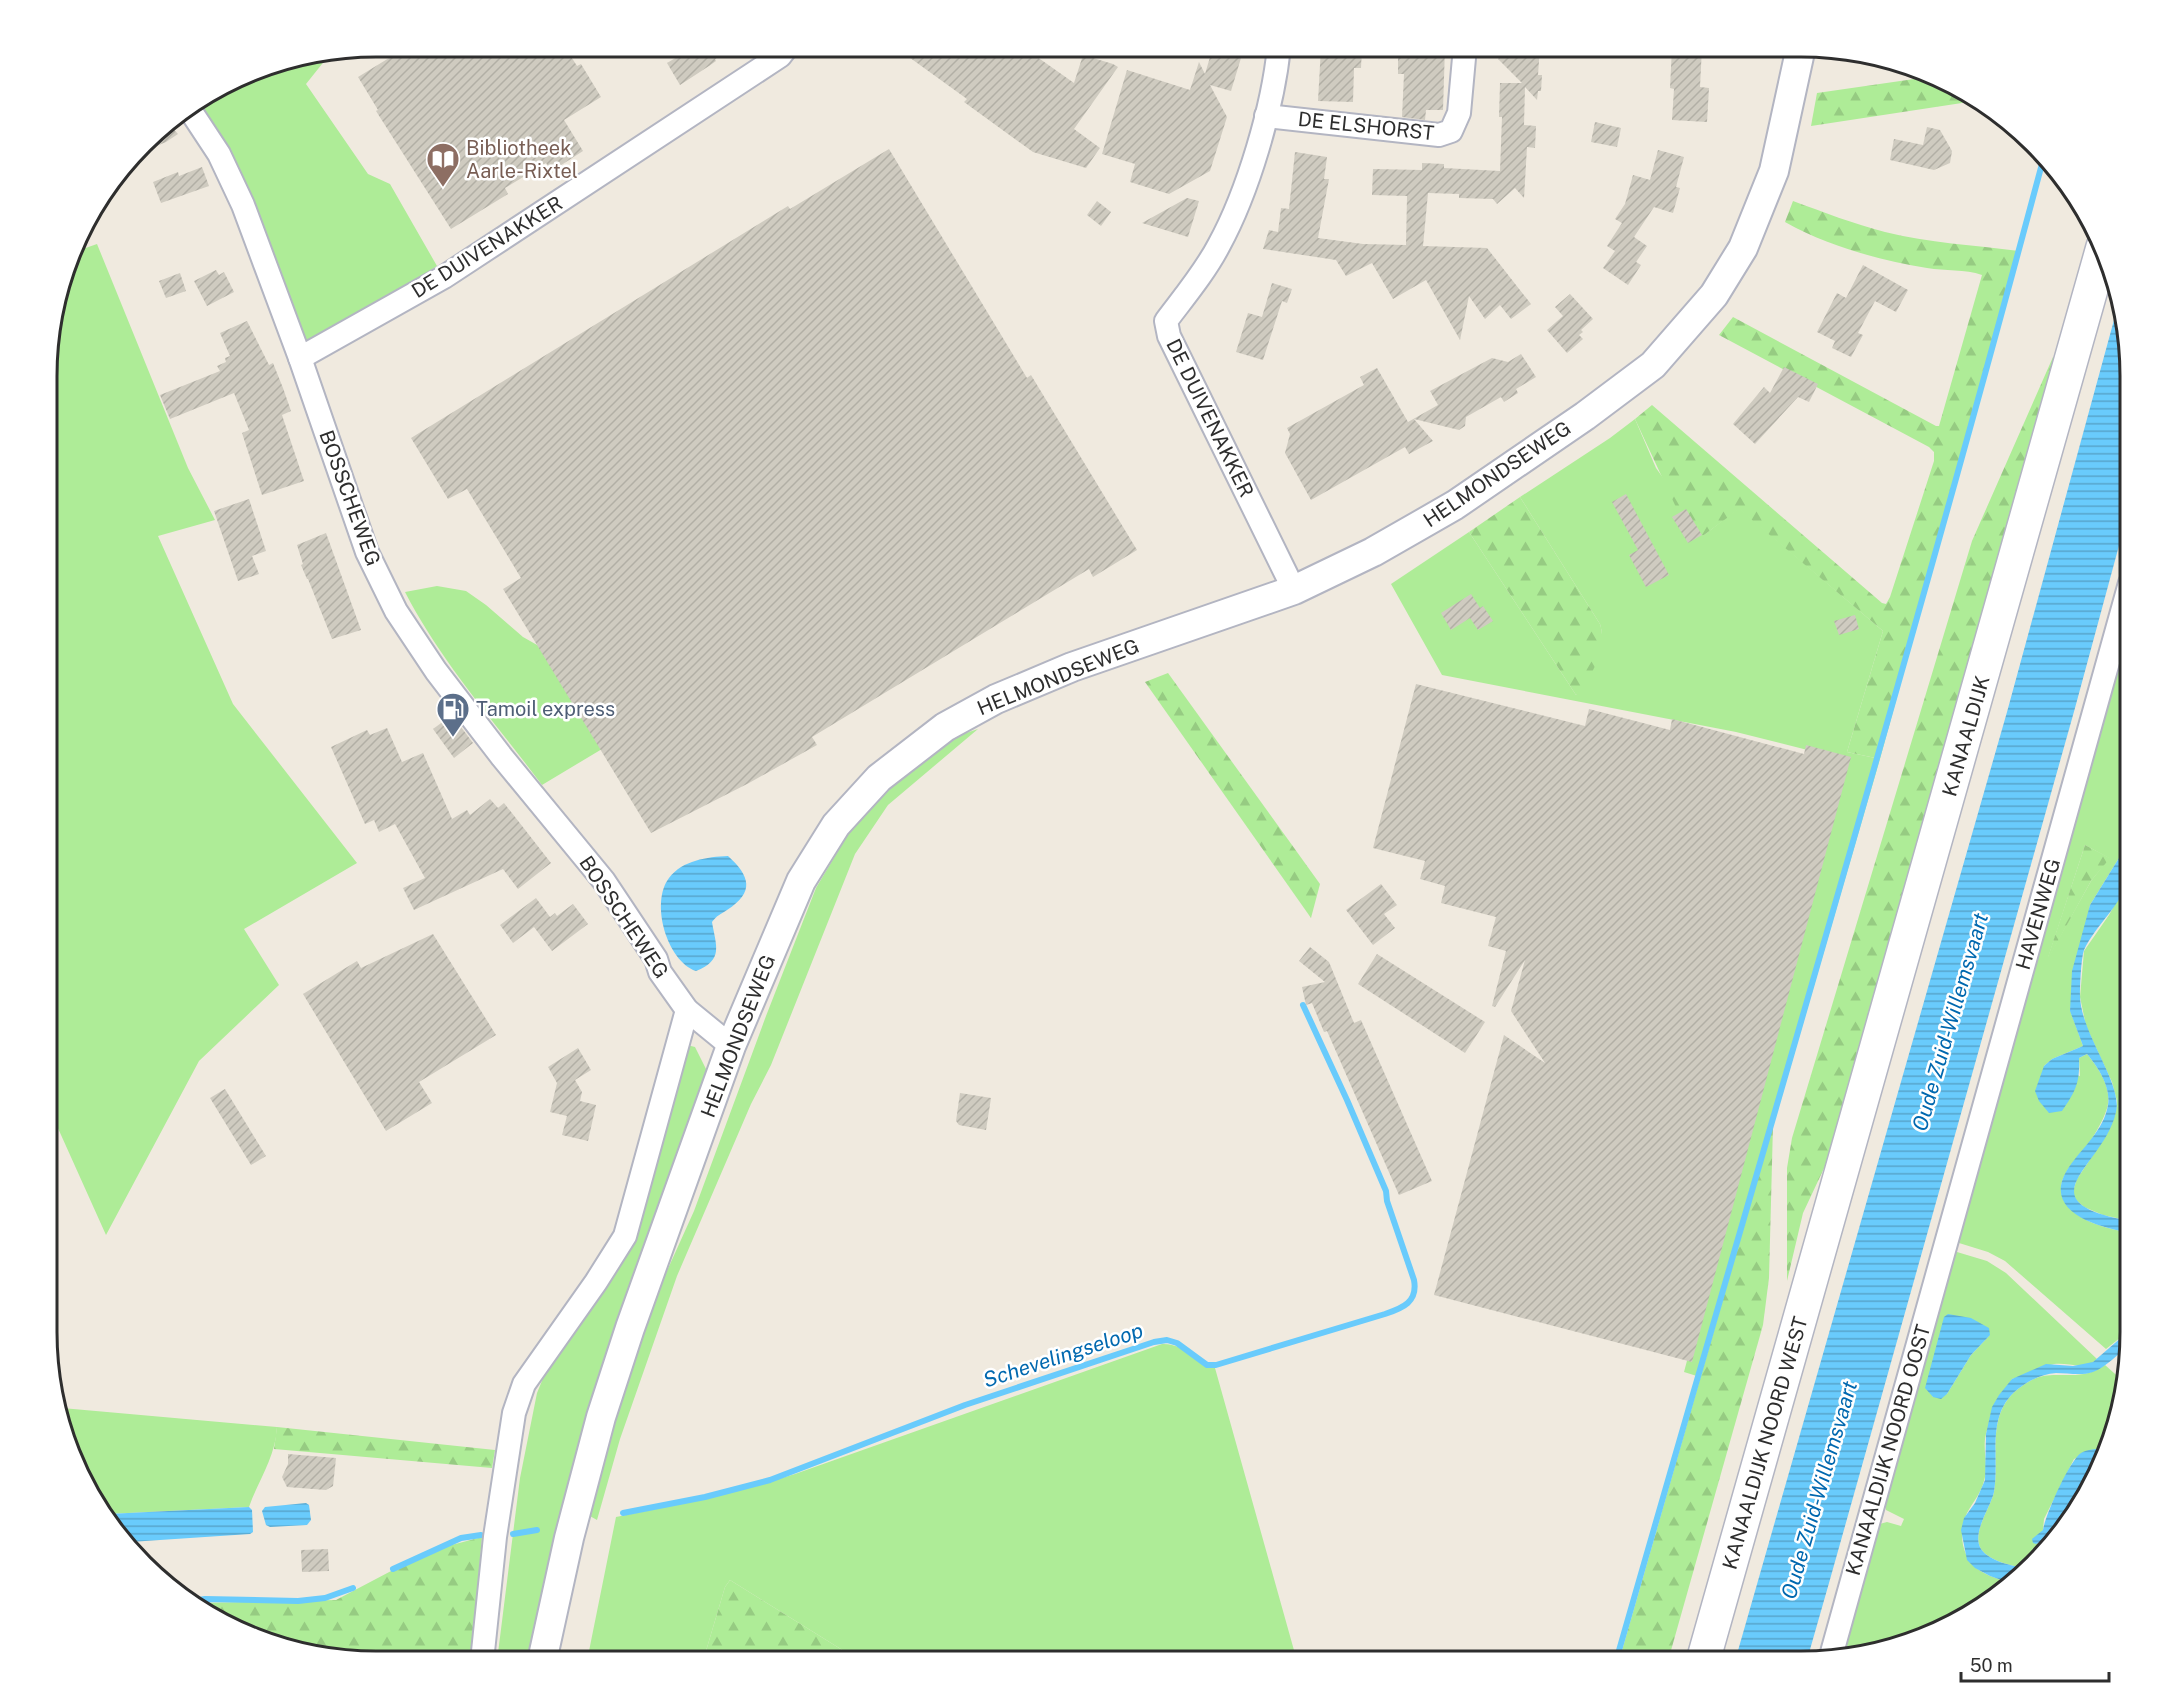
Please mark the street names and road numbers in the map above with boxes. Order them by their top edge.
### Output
street label: DE ELSHORST [1297,107,1435,145]
street label: DE DUIVENAKKER [407,191,567,303]
street label: DE DUIVENAKKER [1161,335,1259,501]
street label: HELMONDSEWEG [1419,416,1575,532]
street label: BOSSCHEWEG [314,427,386,569]
street label: HELMONDSEWEG [974,634,1142,720]
street label: KANAALDIJK [1937,673,1995,799]
street label: BOSSCHEWEG [574,851,674,983]
street label: HAVENWEG [2011,856,2065,972]
street label: HELMONDSEWEG [696,951,780,1121]
street label: KANAALDIJK NOORD WEST [1717,1314,1813,1572]
street label: KANAALDIJK NOORD OOST [1841,1322,1935,1578]

